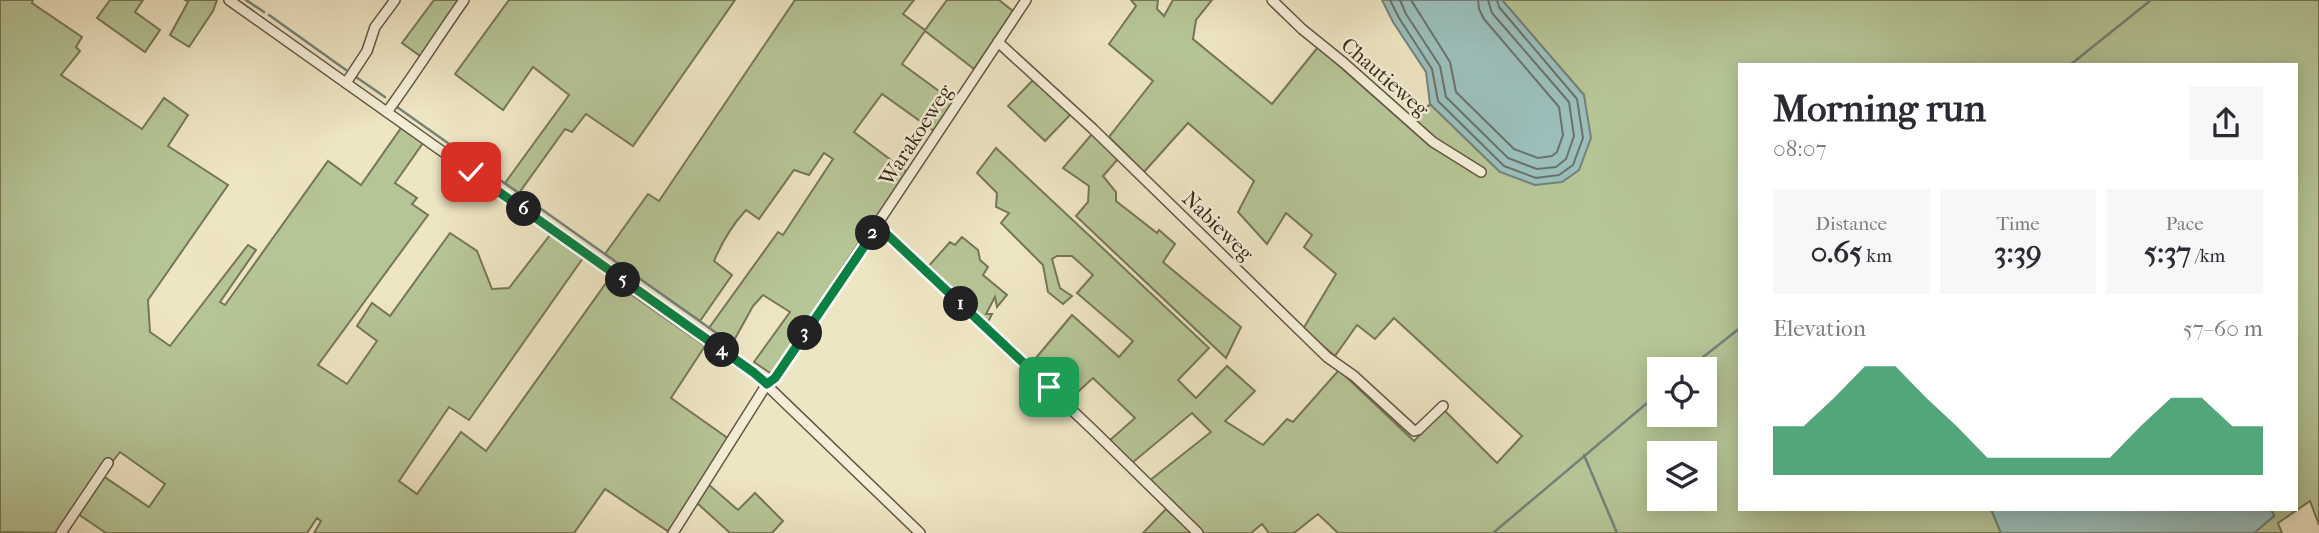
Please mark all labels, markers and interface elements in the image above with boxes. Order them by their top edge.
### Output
street label: Chautieweg [1336,33,1434,122]
street label: Warakoeweg [874,79,958,191]
text: Morning run [1773,86,1986,131]
button: share [2189,86,2263,160]
text: 08:07 [1773,135,1827,162]
pin [441,142,501,202]
icon: check [452,153,490,191]
street label: Nabieweg [1178,186,1259,266]
pin: 6 [506,192,542,227]
text: 6 [518,197,529,219]
text: Distance [1816,213,1887,235]
text: Time [1996,213,2040,235]
text: Pace [2166,213,2204,235]
pin: 2 [856,216,890,250]
text: 2 [868,221,877,243]
text: 0.65 [1811,235,1862,270]
text: 3:39 [1994,235,2042,270]
text: 5:37 [2144,235,2191,270]
text: km [1862,245,1892,267]
text: /km [2191,245,2225,267]
pin: 5 [606,262,640,298]
text: 5 [618,268,627,290]
pin: 1 [944,286,978,322]
text: 1 [957,292,964,314]
text: Elevation [1773,315,1866,342]
text: 57–60 m [2183,315,2263,342]
pin: 3 [788,316,822,350]
text: 3 [801,321,808,343]
pin: 4 [704,332,740,368]
text: 4 [716,338,727,360]
pin [1019,357,1079,417]
map controls [1647,357,1717,511]
button: locate [1647,357,1717,427]
icon: arrive [1030,368,1068,406]
button: layers [1647,441,1717,511]

